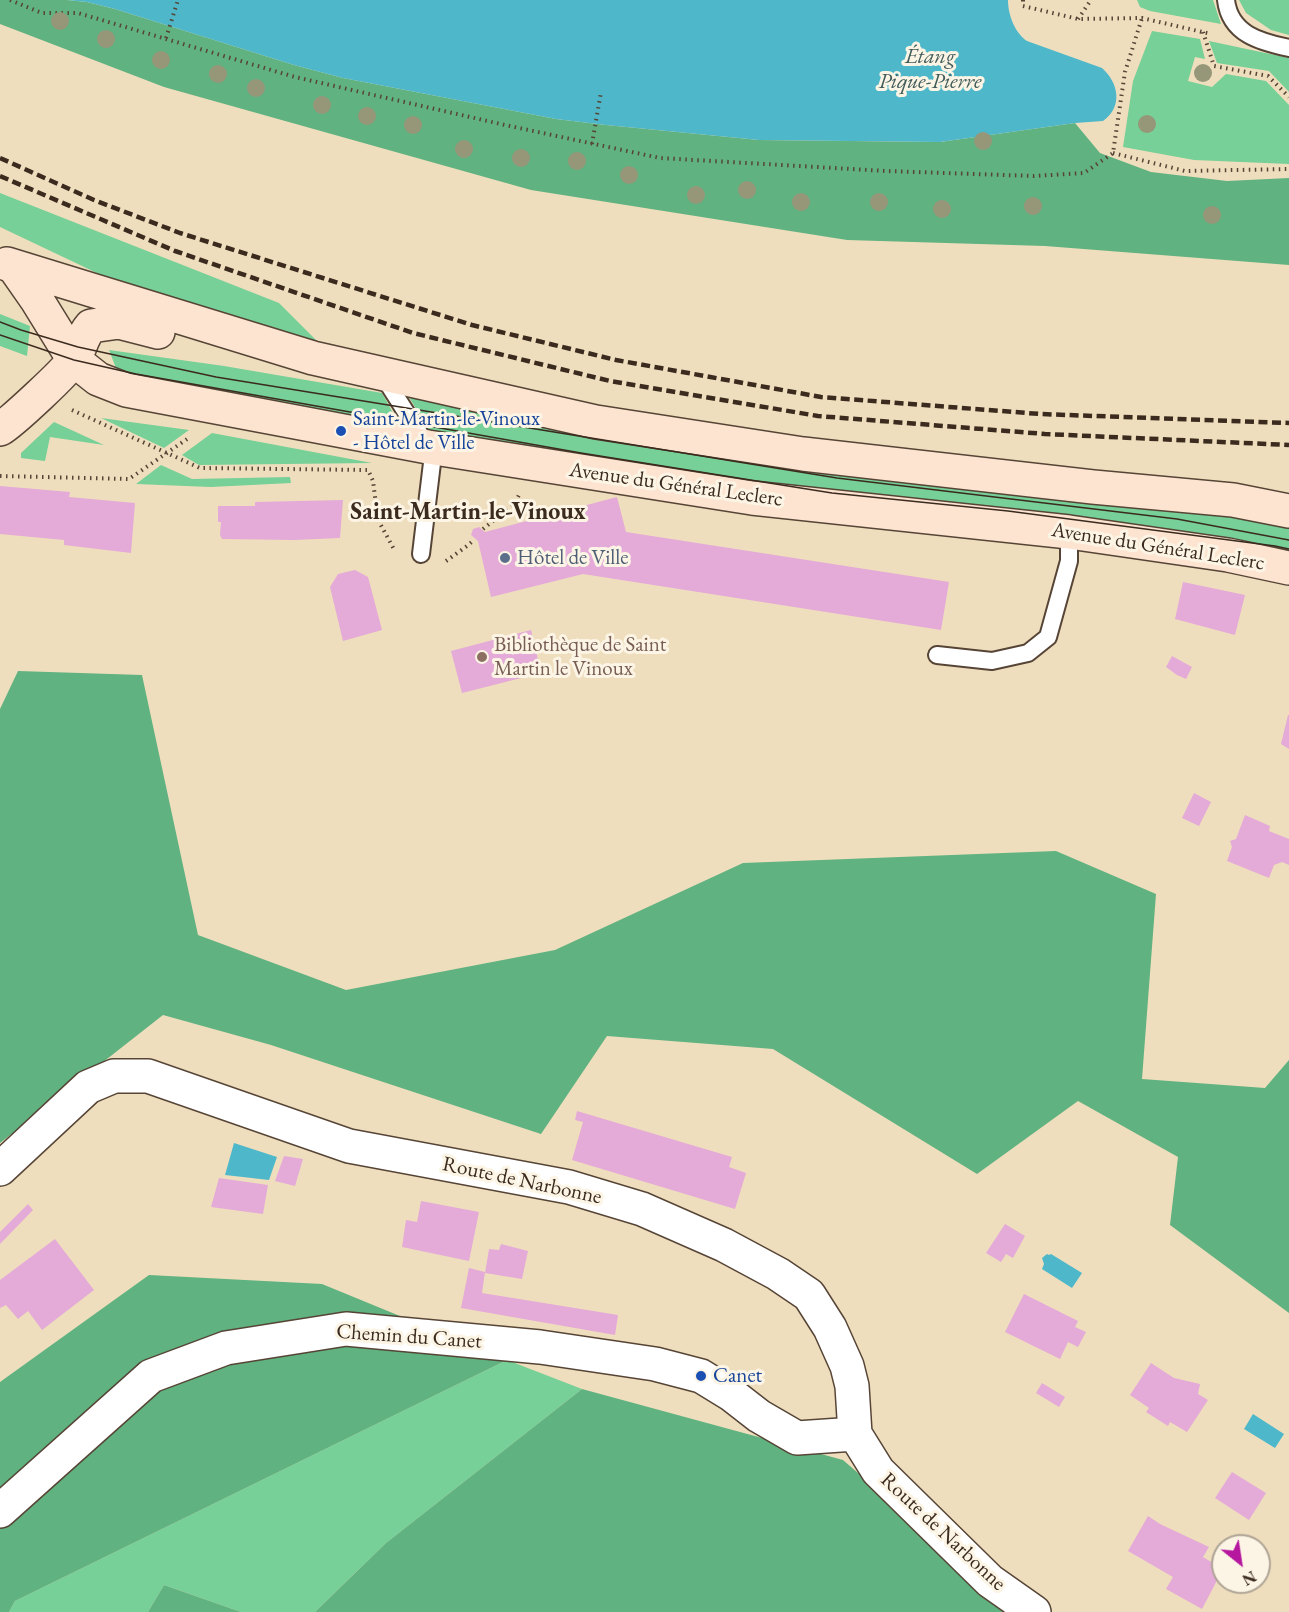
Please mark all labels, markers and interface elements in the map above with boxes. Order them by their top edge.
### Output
water label: Étang Pique-Pierre [878,44,982,96]
place label: Saint-Martin-le-Vinoux - Hôtel de Ville [353,406,540,456]
marker: Saint-Martin-le-Vinoux - Hôtel de Ville [334,424,348,438]
street label: Avenue du Général Leclerc [568,458,784,512]
district label: Saint-Martin-le-Vinoux [350,498,586,526]
street label: Avenue du Général Leclerc [1050,518,1266,576]
place label: Hôtel de Ville [517,545,629,571]
marker: Hôtel de Ville [498,551,512,565]
place label: Bibliothèque de Saint Martin le Vinoux [494,632,666,682]
marker: Bibliothèque de Saint Martin le Vinoux [475,650,489,664]
street label: Route de Narbonne [440,1152,604,1210]
street label: Chemin du Canet [335,1319,483,1355]
place label: Canet [713,1363,762,1389]
marker: Canet [694,1369,708,1383]
street label: Route de Narbonne [875,1468,1011,1596]
north arrow [1211,1534,1271,1594]
text: N [1238,1566,1260,1591]

